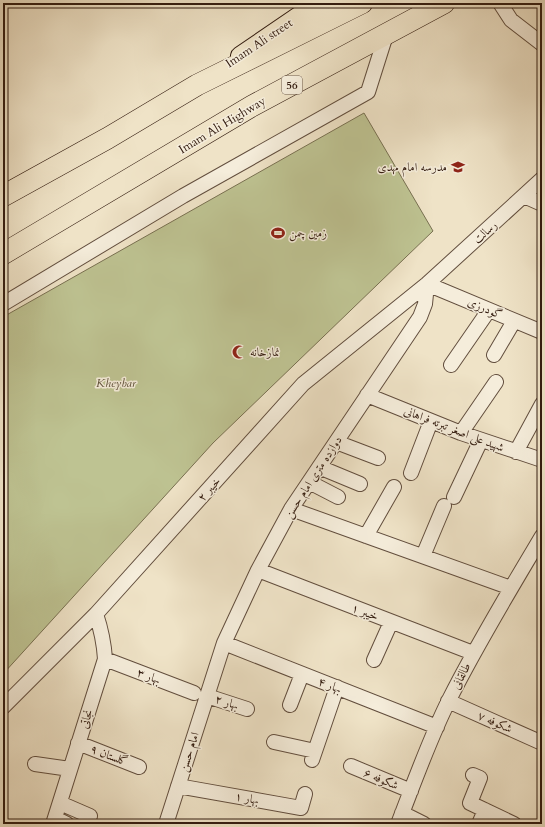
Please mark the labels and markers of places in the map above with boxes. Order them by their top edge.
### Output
place label: مدرسه امام مهدی [377,159,447,178]
school or university icon: مدرسه امام مهدی [450,159,466,175]
sports icon: زمین چمن [270,225,286,241]
place label: زمین چمن [289,225,327,242]
mosque icon: نمازخانه [231,344,247,360]
place label: نمازخانه [250,344,280,360]

